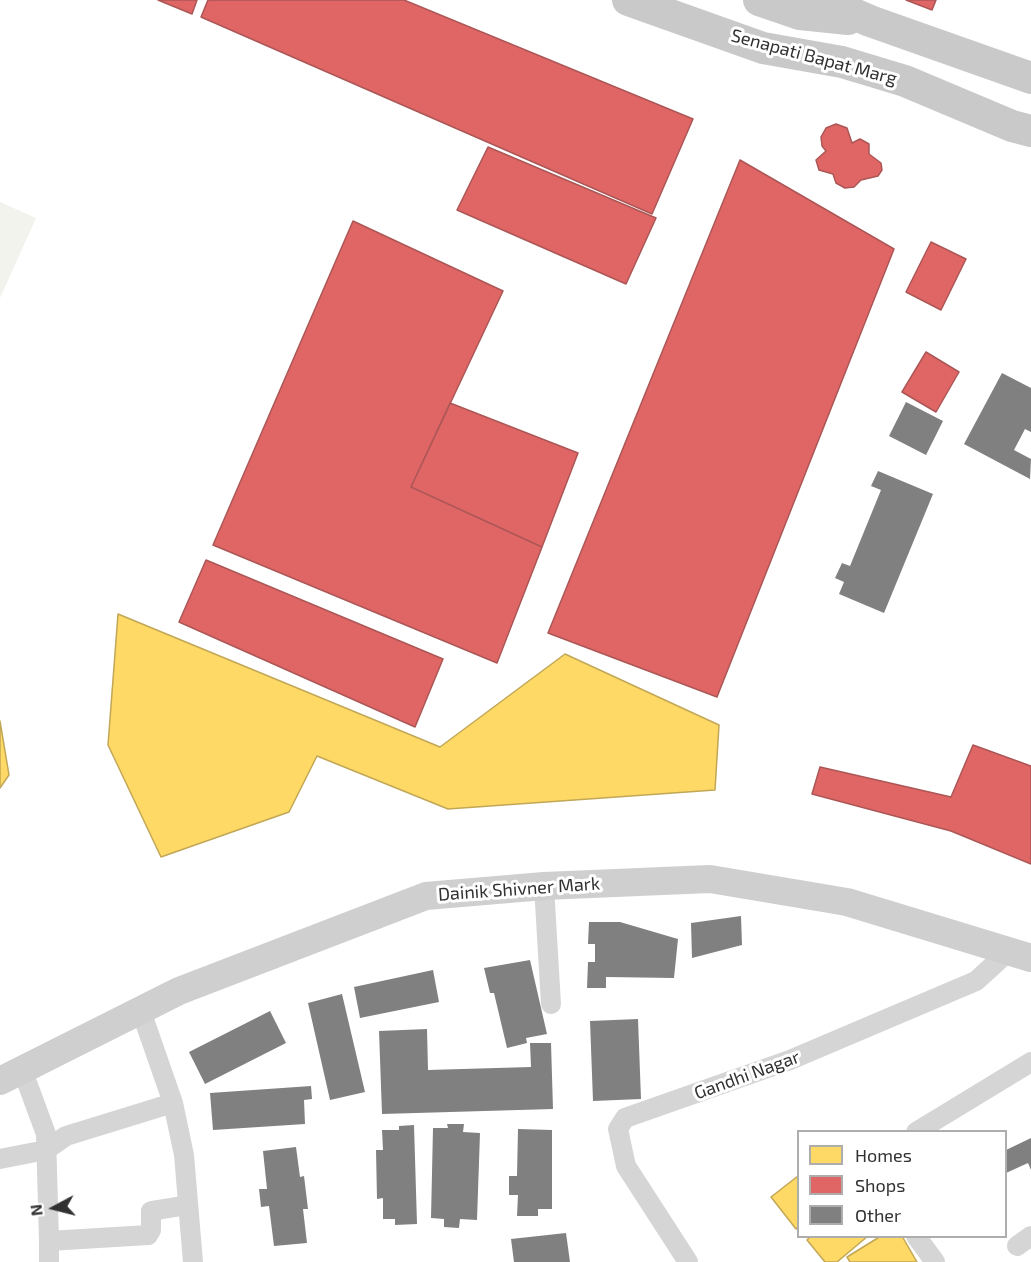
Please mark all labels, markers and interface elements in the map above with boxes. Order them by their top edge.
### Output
street label: Senapati Bapat Marg [729,24,899,90]
street label: Dainik Shivner Mark [437,873,601,905]
street label: Gandhi Nagar [691,1046,803,1104]
legend [797,1130,1007,1238]
text: Homes [855,1144,912,1166]
text: Shops [855,1174,905,1196]
north arrow [24,1178,84,1238]
text: N [26,1203,46,1217]
text: Other [855,1204,901,1226]

